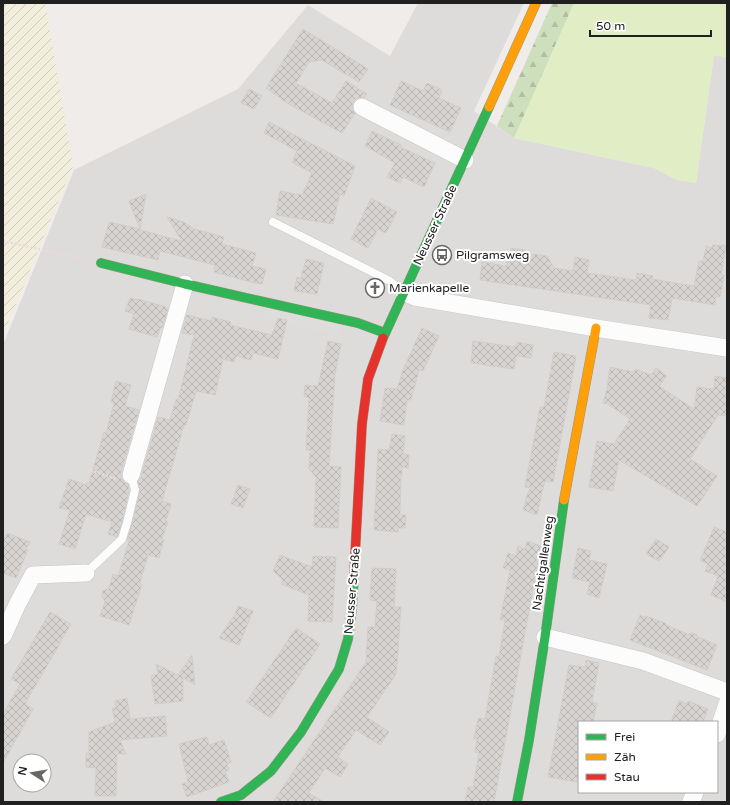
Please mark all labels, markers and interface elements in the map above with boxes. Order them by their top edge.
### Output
scale bar [590,12,711,38]
text: 50 m [596,19,625,33]
street label: Neusser Straße [410,183,460,267]
bus stop icon: Pilgramsweg [431,244,453,266]
place label: Pilgramsweg [456,248,529,262]
church icon: Marienkapelle [364,277,386,299]
place label: Marienkapelle [389,281,470,295]
street label: Nachtigallenweg [529,515,557,611]
street label: Neusser Straße [341,547,363,635]
legend [578,721,718,793]
text: Frei [614,730,635,744]
text: Zäh [614,750,636,764]
north arrow [12,753,52,793]
text: N [15,765,30,777]
text: Stau [614,770,640,784]

